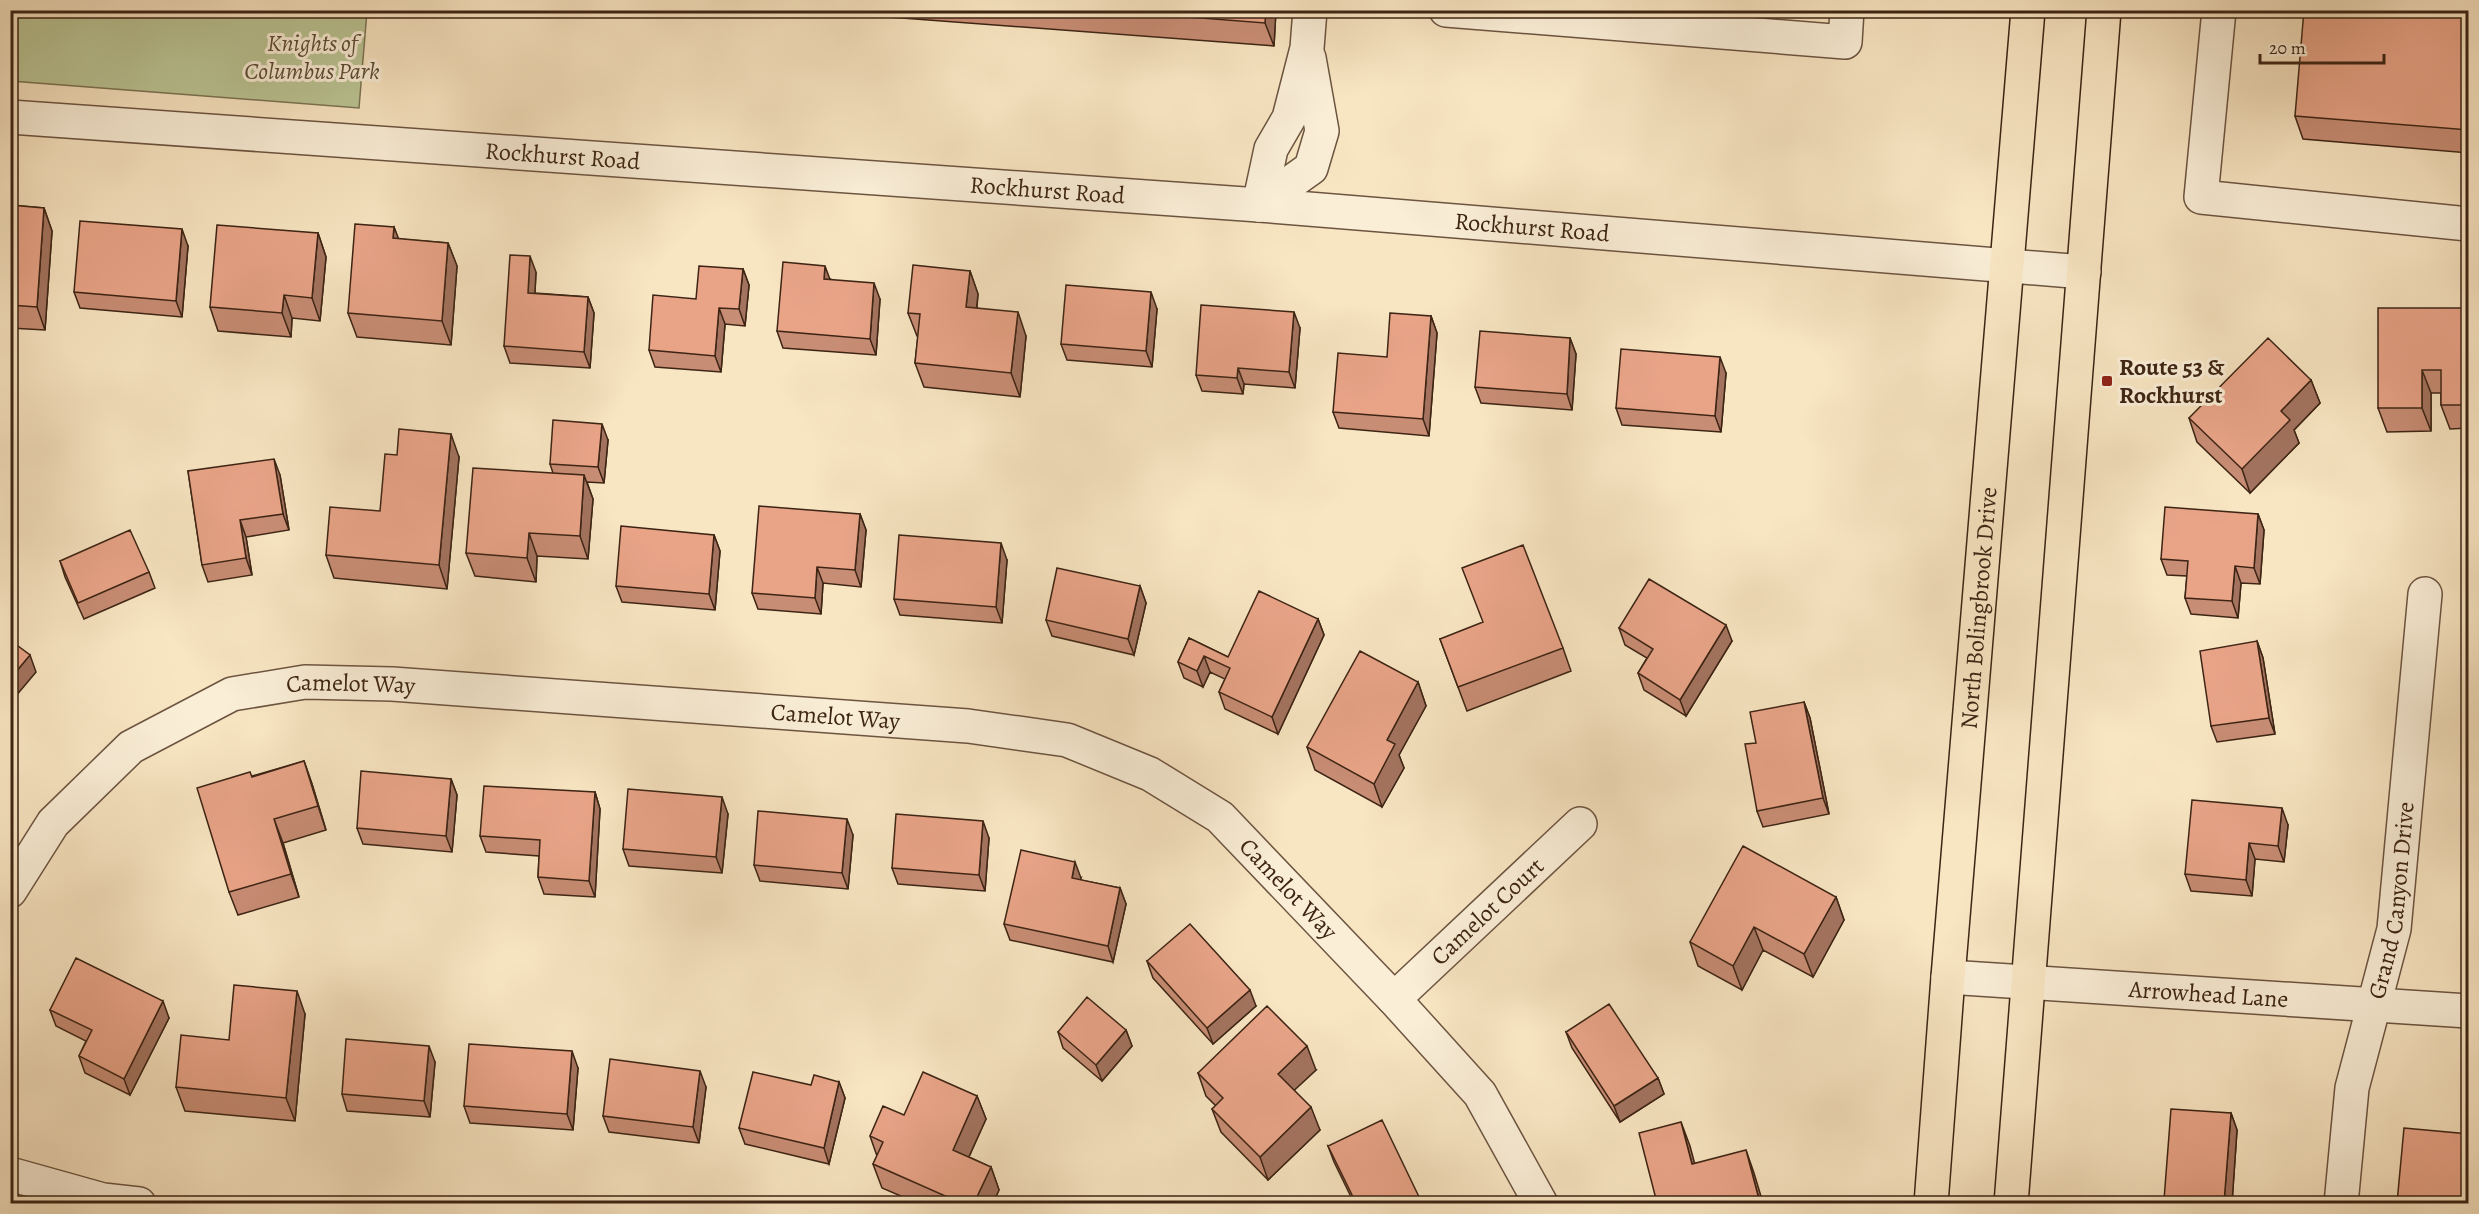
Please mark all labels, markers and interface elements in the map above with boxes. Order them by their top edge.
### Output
park label: Knights of Columbus Park [244,27,380,87]
scale bar [2260,27,2384,65]
text: 20 m [2269,36,2306,60]
street label: Rockhurst Road [484,135,641,177]
street label: Rockhurst Road [969,169,1126,212]
street label: Rockhurst Road [1453,205,1611,249]
place label: Route 53 & Rockhurst [2119,351,2225,411]
marker: Route 53 & Rockhurst [2100,374,2114,388]
street label: North Bolingbrook Drive [1953,485,2004,730]
street label: Camelot Way [284,666,417,702]
street label: Camelot Way [770,696,901,737]
street label: Grand Canyon Drive [2360,800,2422,1002]
street label: Camelot Way [1232,831,1345,947]
street label: Camelot Court [1424,850,1551,972]
street label: Arrowhead Lane [2127,973,2289,1015]

